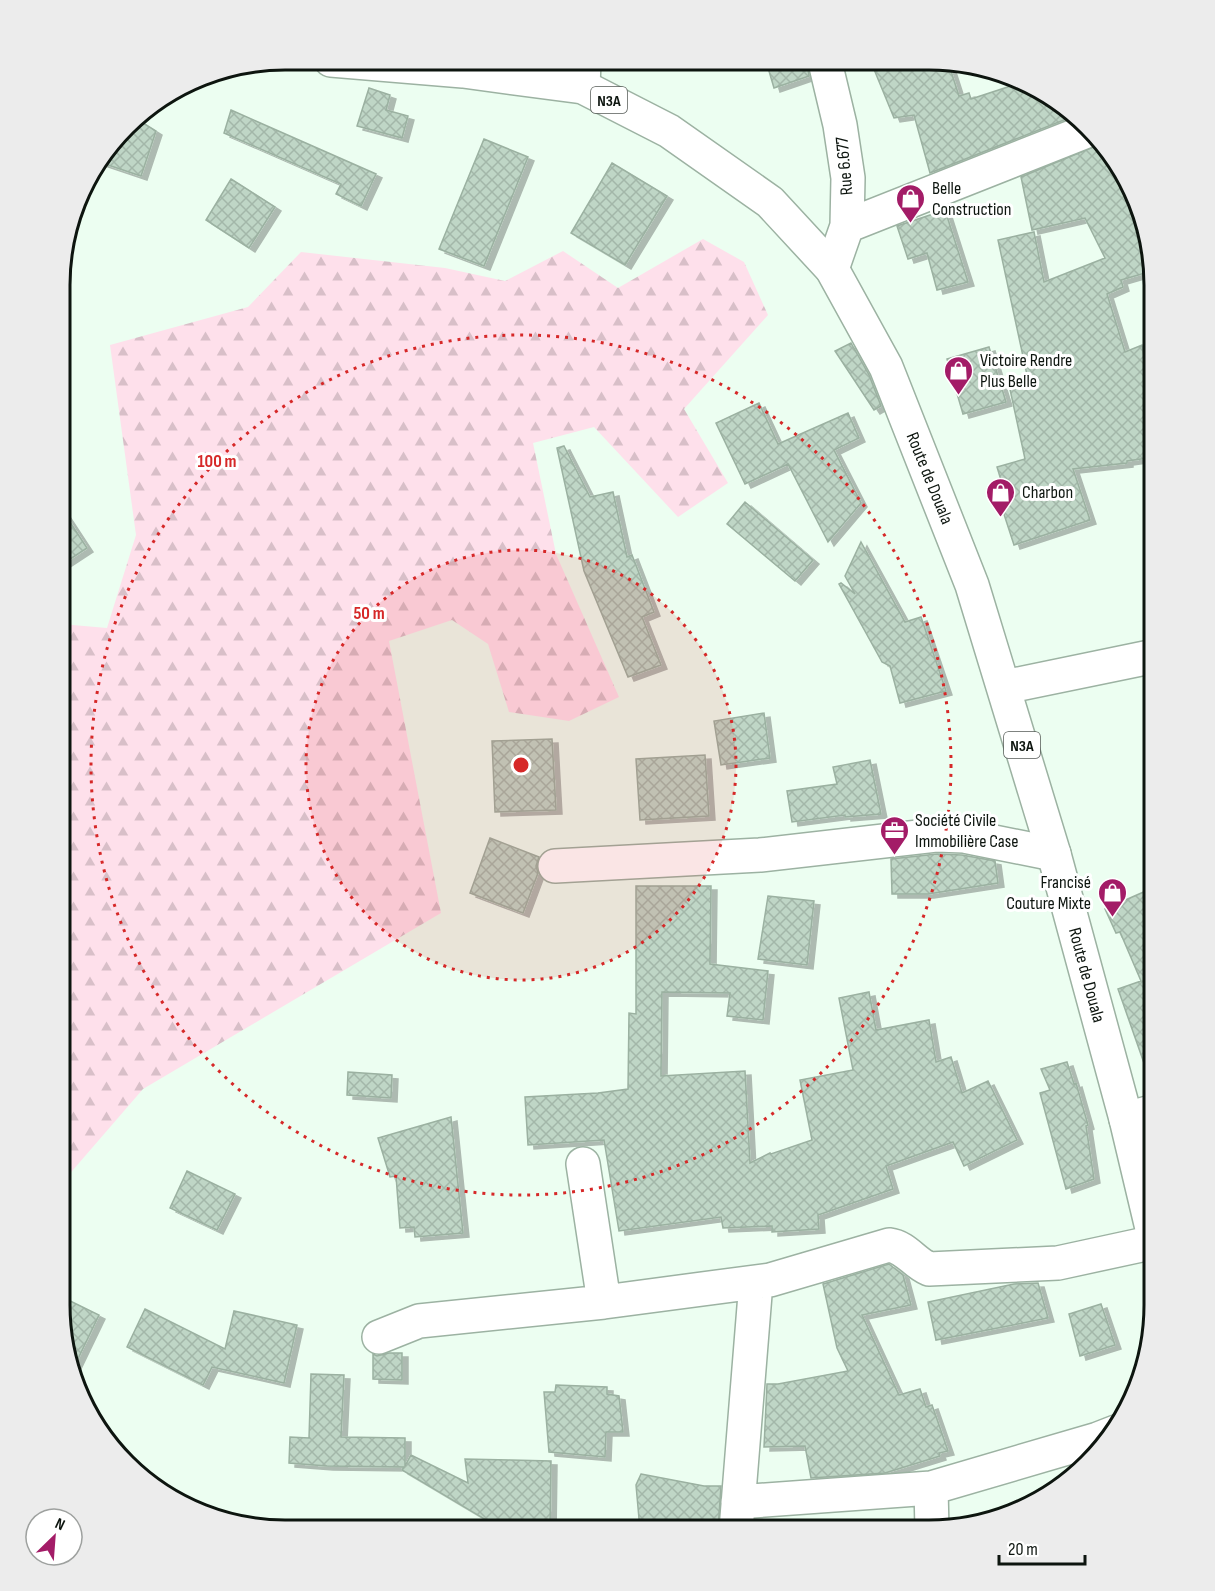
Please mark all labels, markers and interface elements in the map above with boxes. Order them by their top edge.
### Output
road number: N3A [591,87,627,113]
street label: Rue 6.677 [831,135,858,196]
place label: Belle Construction [932,178,1012,220]
shop icon: Belle Construction [895,182,927,224]
place label: Victoire Rendre Plus Belle [980,350,1072,392]
shop icon: Victoire Rendre Plus Belle [943,354,975,396]
street label: Route de Douala [902,429,958,527]
text: 100 m [198,451,237,472]
shop icon: Charbon [985,476,1017,518]
place label: Charbon [1022,482,1073,503]
text: 50 m [353,603,385,624]
road number: N3A [1004,732,1040,758]
centre of rings [511,755,531,775]
place label: Société Civile Immobilière Case [915,810,1018,852]
office icon: Société Civile Immobilière Case [878,814,910,856]
place label: Francisé Couture Mixte [1006,872,1091,914]
shop icon: Francisé Couture Mixte [1096,876,1128,918]
street label: Route de Douala [1064,925,1109,1025]
north arrow [24,1507,84,1567]
text: N [52,1514,68,1535]
scale bar [999,1528,1084,1566]
text: 20 m [1008,1539,1038,1560]

